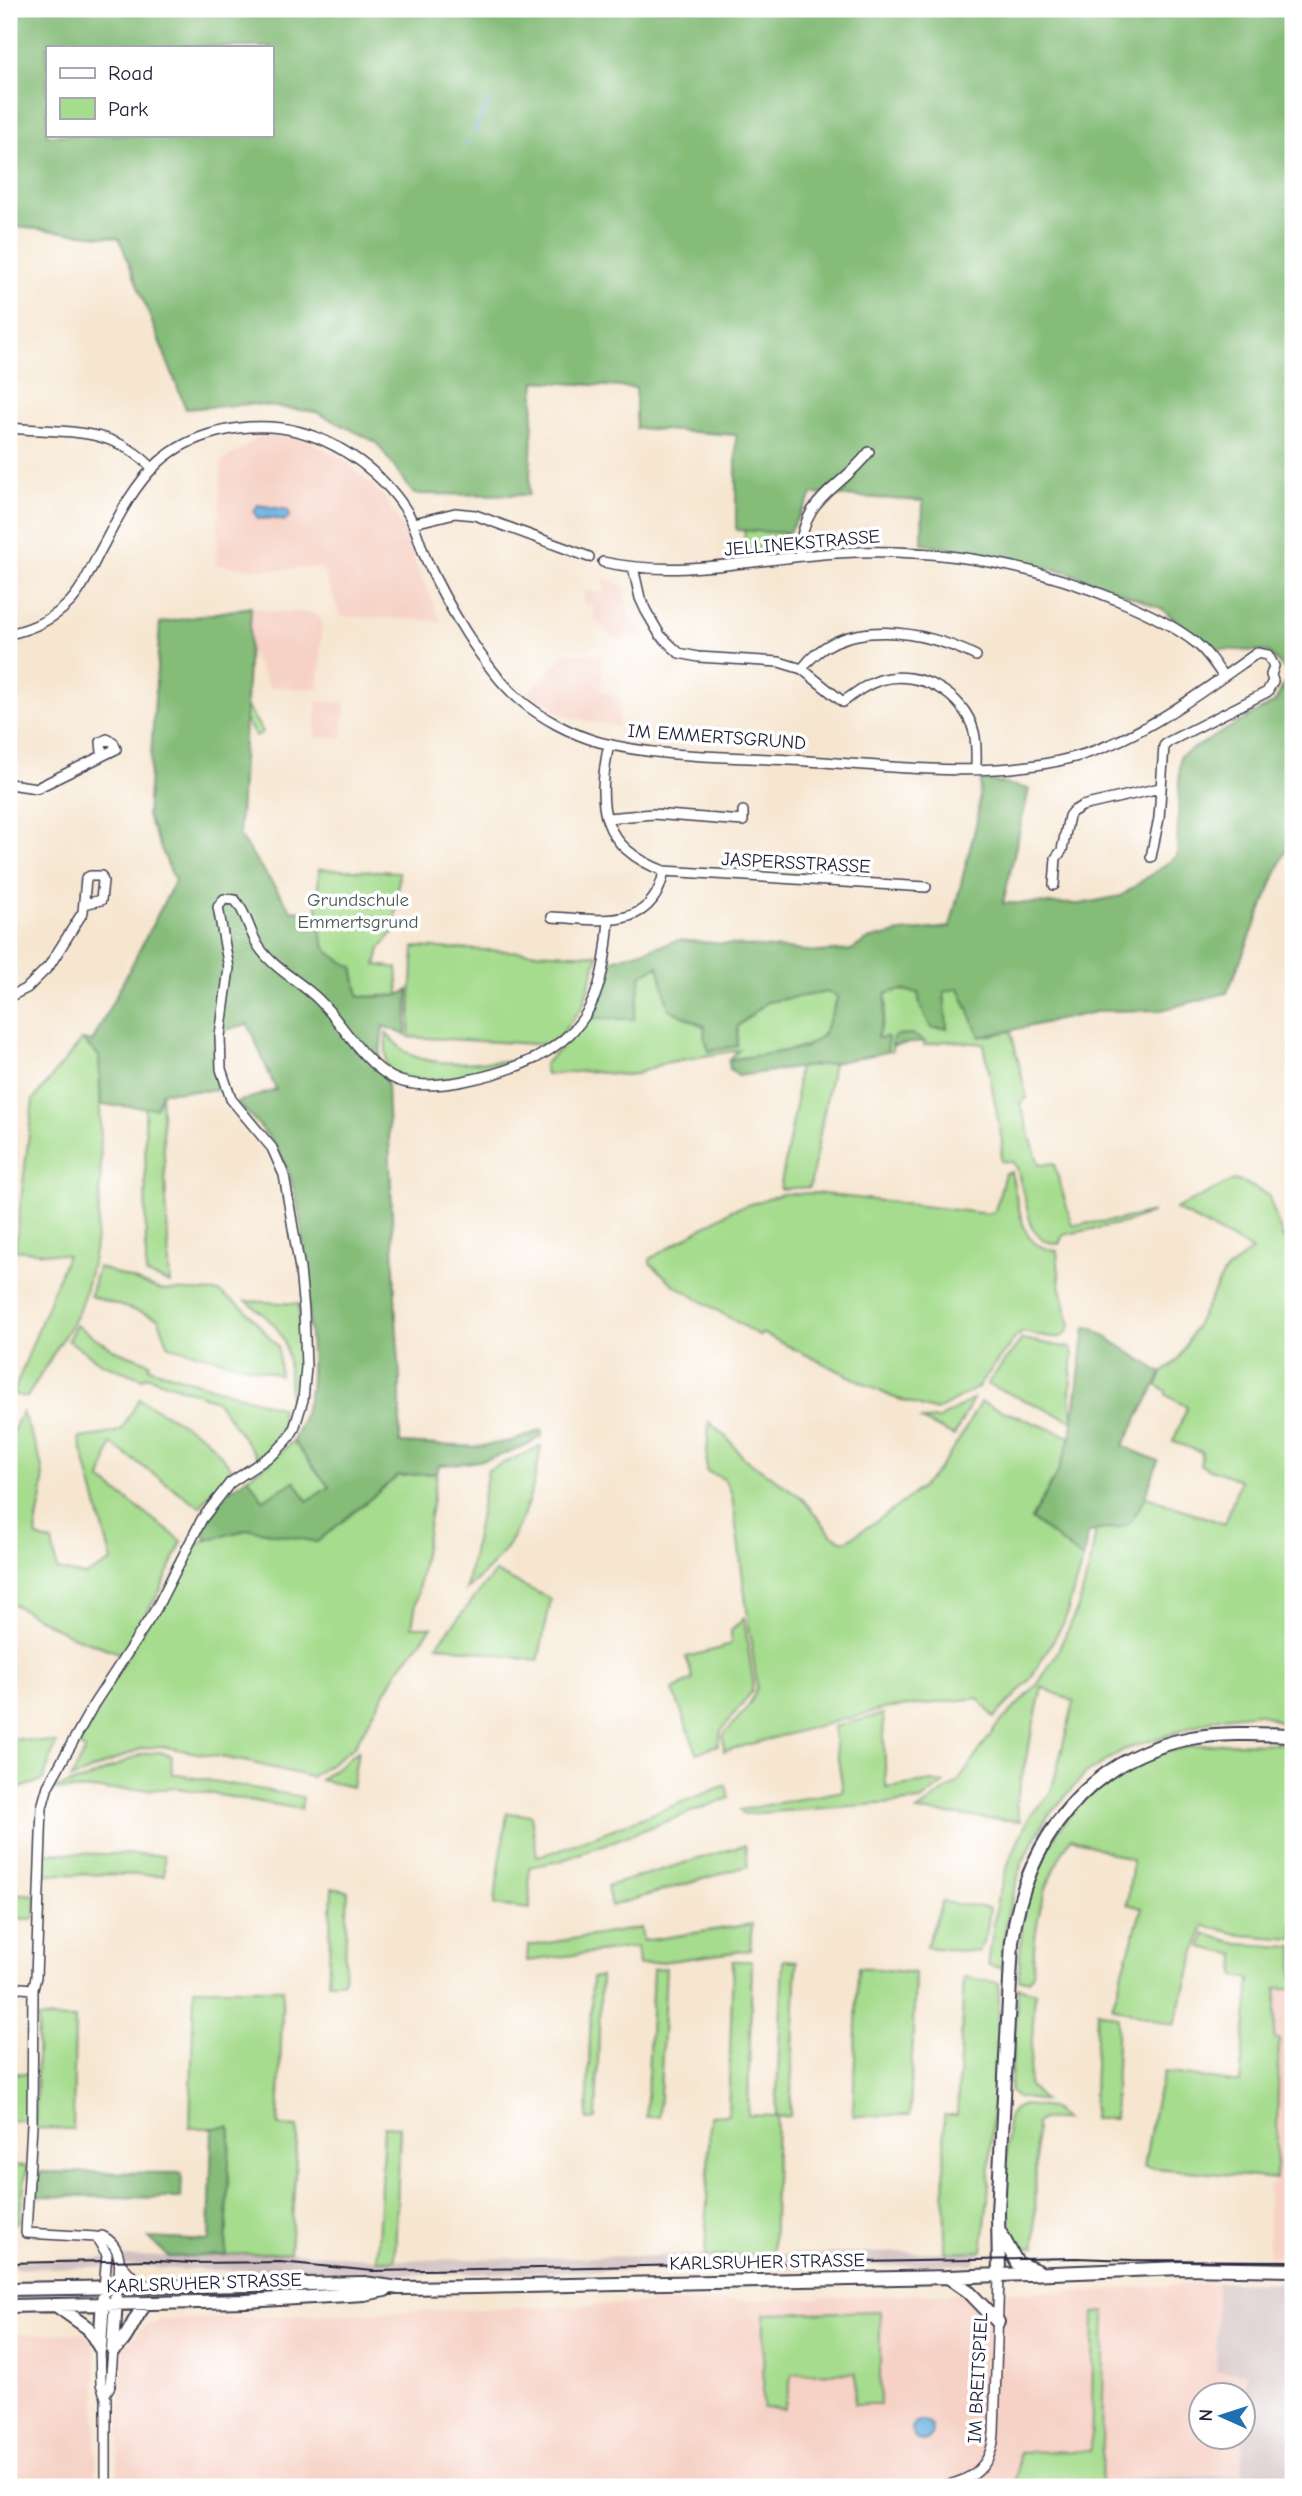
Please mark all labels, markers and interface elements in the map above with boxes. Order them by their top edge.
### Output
legend [46,46,273,136]
text: Road [108,61,153,85]
text: Park [108,97,148,121]
street label: JELLINEKSTRASSE [723,525,881,561]
street label: IM EMMERTSGRUND [627,720,807,754]
street label: JASPERSSTRASSE [721,848,871,878]
park label: Grundschule Emmertsgrund [297,889,419,933]
street label: KARLSRUHER STRASSE [669,2249,865,2275]
street label: KARLSRUHER STRASSE [106,2269,302,2297]
street label: IM BREITSPIEL [964,2311,992,2444]
north arrow [1186,2380,1256,2450]
text: N [1195,2408,1217,2422]

